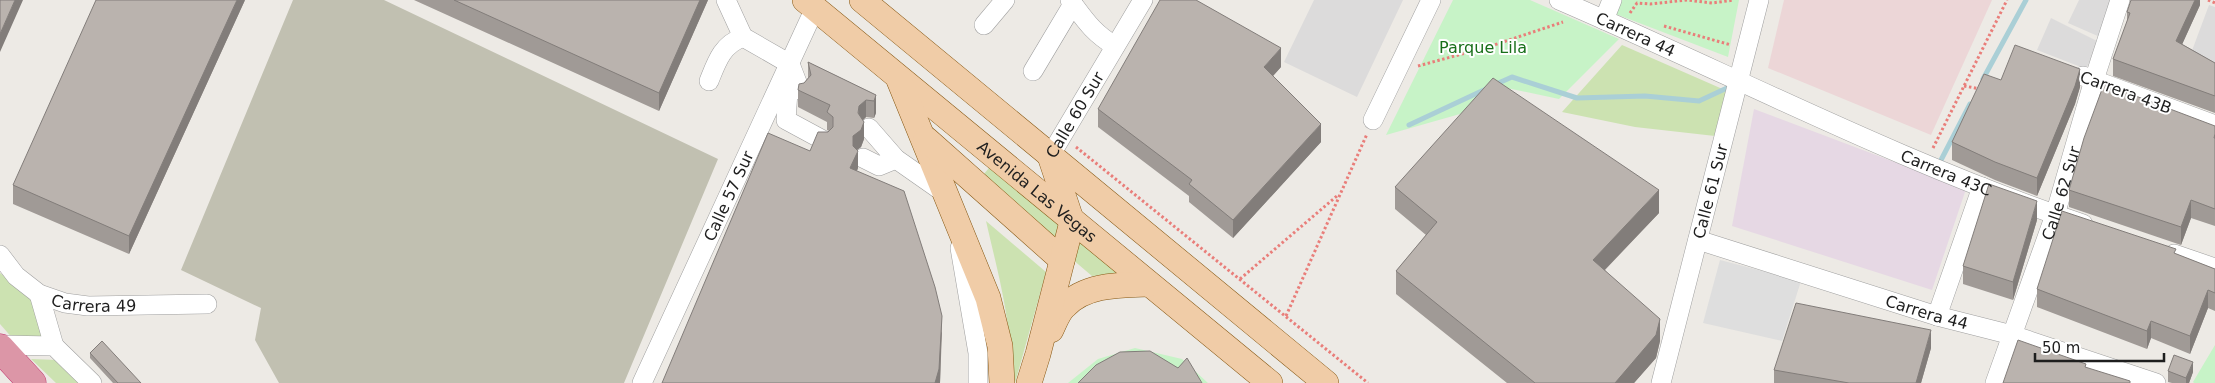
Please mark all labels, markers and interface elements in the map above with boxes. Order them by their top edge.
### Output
street label: Carrera 44 [1593,8,1678,61]
park label: Parque Lila [1439,38,1527,57]
street label: Carrera 43B [2077,67,2174,118]
street label: Calle 60 Sur [1042,68,1108,162]
street label: Avenida Las Vegas [973,137,1101,246]
street label: Calle 61 Sur [1689,141,1732,241]
street label: Calle 62 Sur [2038,144,2084,243]
street label: Carrera 43C [1898,146,1994,200]
street label: Calle 57 Sur [700,148,758,244]
street label: Carrera 49 [49,290,136,316]
street label: Carrera 44 [1883,291,1970,334]
scale bar [2035,330,2164,362]
text: 50 m [2042,339,2080,357]

